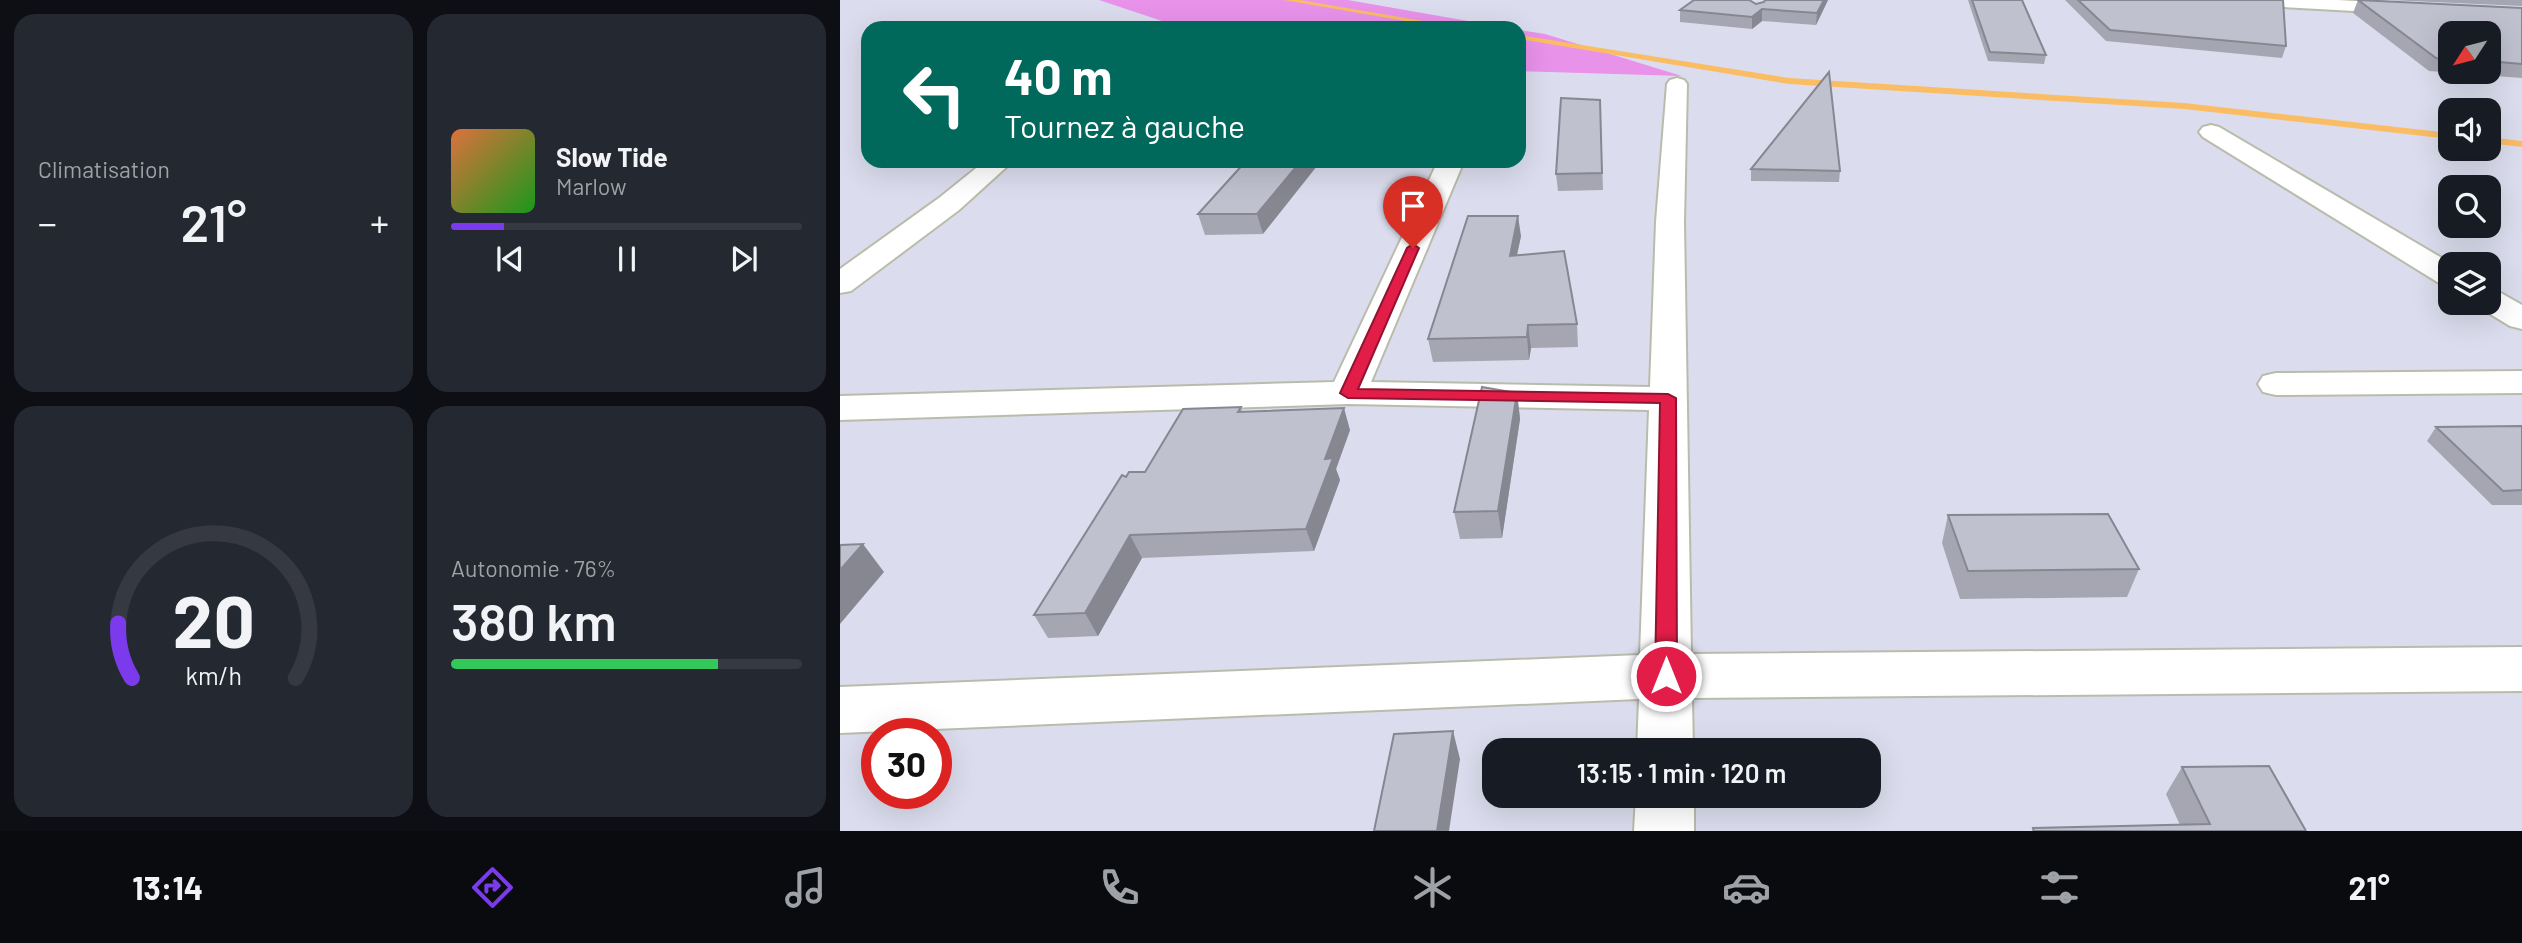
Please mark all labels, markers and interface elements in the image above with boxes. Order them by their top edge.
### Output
north arrow [2438,21,2501,84]
map controls [2438,21,2501,315]
text: 40 m [1004,46,1112,105]
icon: left [889,49,980,140]
button: sound [2438,98,2501,161]
text: Tournez à gauche [1004,106,1245,144]
text: Slow Tide [556,141,668,172]
text: Climatisation [38,155,170,183]
text: Marlow [556,172,627,200]
button: search [2438,175,2501,238]
pin [1383,176,1443,248]
icon: arrive [1394,187,1432,225]
text: 21° [180,190,247,252]
text: − [38,199,57,245]
text: + [370,199,389,245]
icon: previous [491,240,529,278]
icon: pause [608,240,646,278]
icon: next [725,240,763,278]
button: layers [2438,252,2501,315]
text: Autonomie · 76% [451,554,616,582]
text: 20 [172,575,255,663]
text: 380 km [451,589,617,651]
position arrow [1629,639,1703,713]
text: km/h [185,659,242,689]
speed limit sign: 30 [861,718,952,809]
text: 13:15 · 1 min · 120 m [1577,757,1786,788]
icon: directions [468,863,517,912]
icon: music [781,863,830,912]
icon: phone [1095,863,1144,912]
icon: climate [1408,863,1457,912]
icon: car [1722,863,1771,912]
icon: filters [2035,863,2084,912]
text: 13:14 [132,868,203,906]
text: 21° [2349,868,2390,906]

